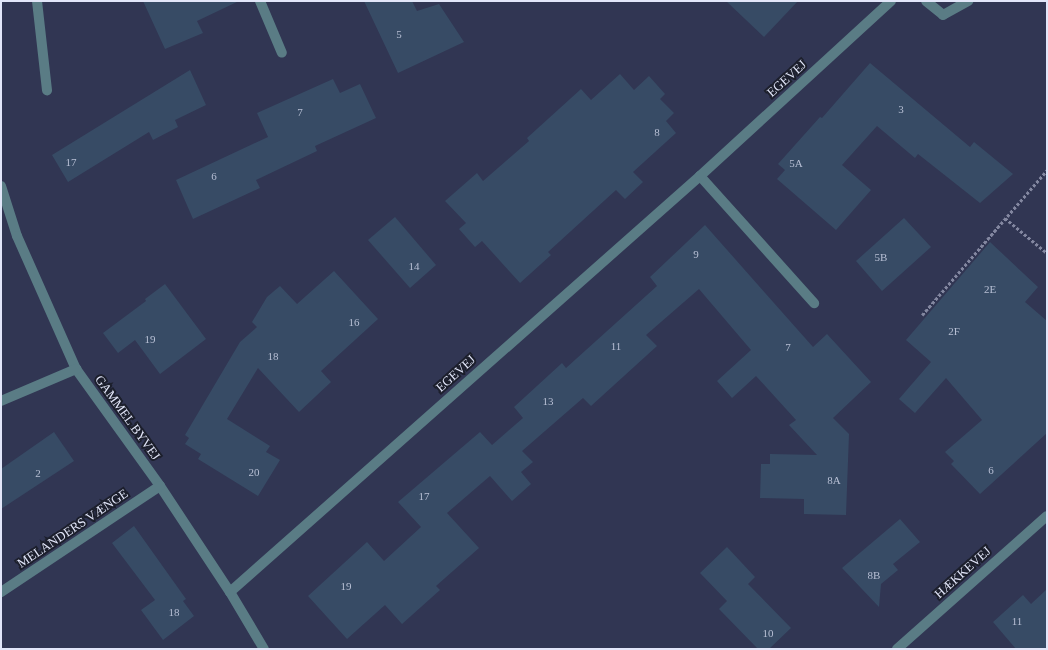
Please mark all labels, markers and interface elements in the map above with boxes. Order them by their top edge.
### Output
house number: 5 [396,27,402,41]
street label: EGEVEJ [764,57,810,101]
house number: 3 [898,102,904,116]
house number: 7 [297,105,303,119]
house number: 8 [654,125,660,139]
house number: 17 [66,155,76,169]
house number: 5A [789,156,803,170]
house number: 6 [211,169,217,183]
house number: 9 [693,247,699,261]
house number: 5B [875,250,887,264]
house number: 14 [408,259,420,273]
house number: 2E [984,282,996,296]
house number: 16 [348,315,360,329]
house number: 2F [948,324,960,338]
house number: 19 [144,332,156,346]
house number: 11 [611,339,621,353]
house number: 7 [785,340,791,354]
house number: 18 [268,349,278,363]
street label: EGEVEJ [433,352,479,396]
street label: GAMMEL BYVEJ [91,372,163,464]
house number: 13 [542,394,554,408]
house number: 6 [988,463,994,477]
house number: 20 [248,465,260,479]
house number: 2 [35,466,41,480]
house number: 8A [827,473,841,487]
street label: MELANDERS VÆNGE [15,486,131,572]
house number: 17 [418,489,430,503]
street label: HÆKKEVEJ [932,544,994,602]
house number: 8B [868,568,880,582]
house number: 19 [340,579,352,593]
house number: 18 [168,605,180,619]
house number: 11 [1012,614,1022,628]
house number: 10 [762,626,774,640]

